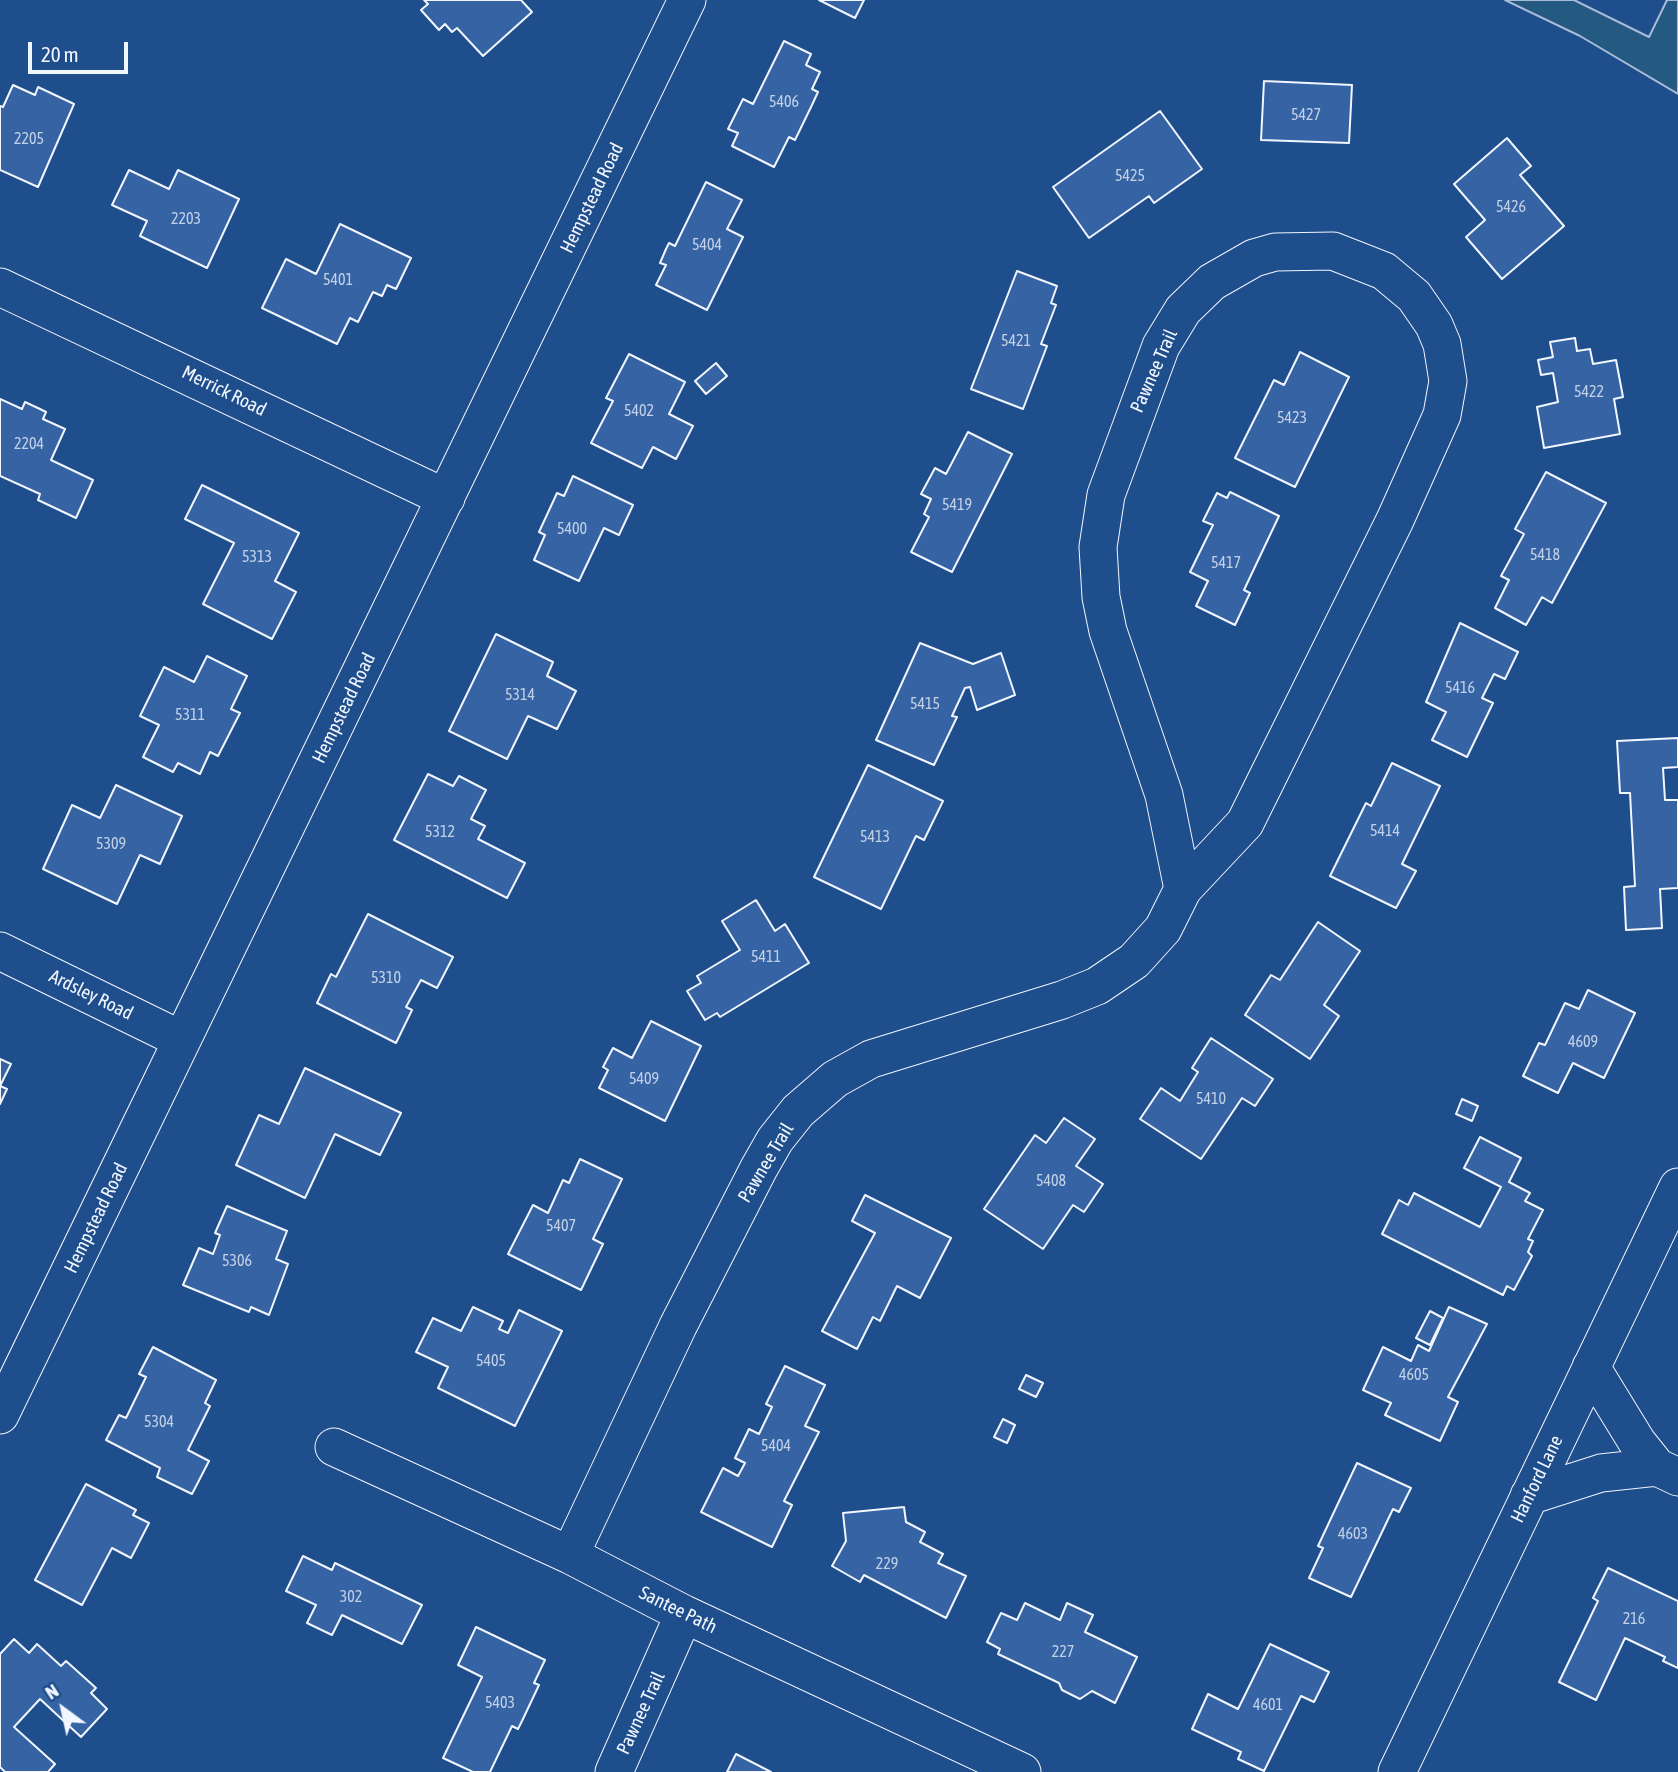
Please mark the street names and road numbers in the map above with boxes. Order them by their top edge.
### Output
street label: Hempstead Road [556,139,628,257]
street label: Pawnee Trail [1126,326,1182,416]
street label: Merrick Road [178,361,270,421]
street label: Hempstead Road [308,649,380,767]
street label: Ardsley Road [45,965,137,1025]
street label: Pawnee Trail [733,1119,799,1207]
street label: Hempstead Road [60,1159,132,1277]
street label: Hanford Lane [1506,1432,1568,1526]
street label: Santee Path [635,1581,721,1639]
street label: Pawnee Trail [612,1668,670,1758]

